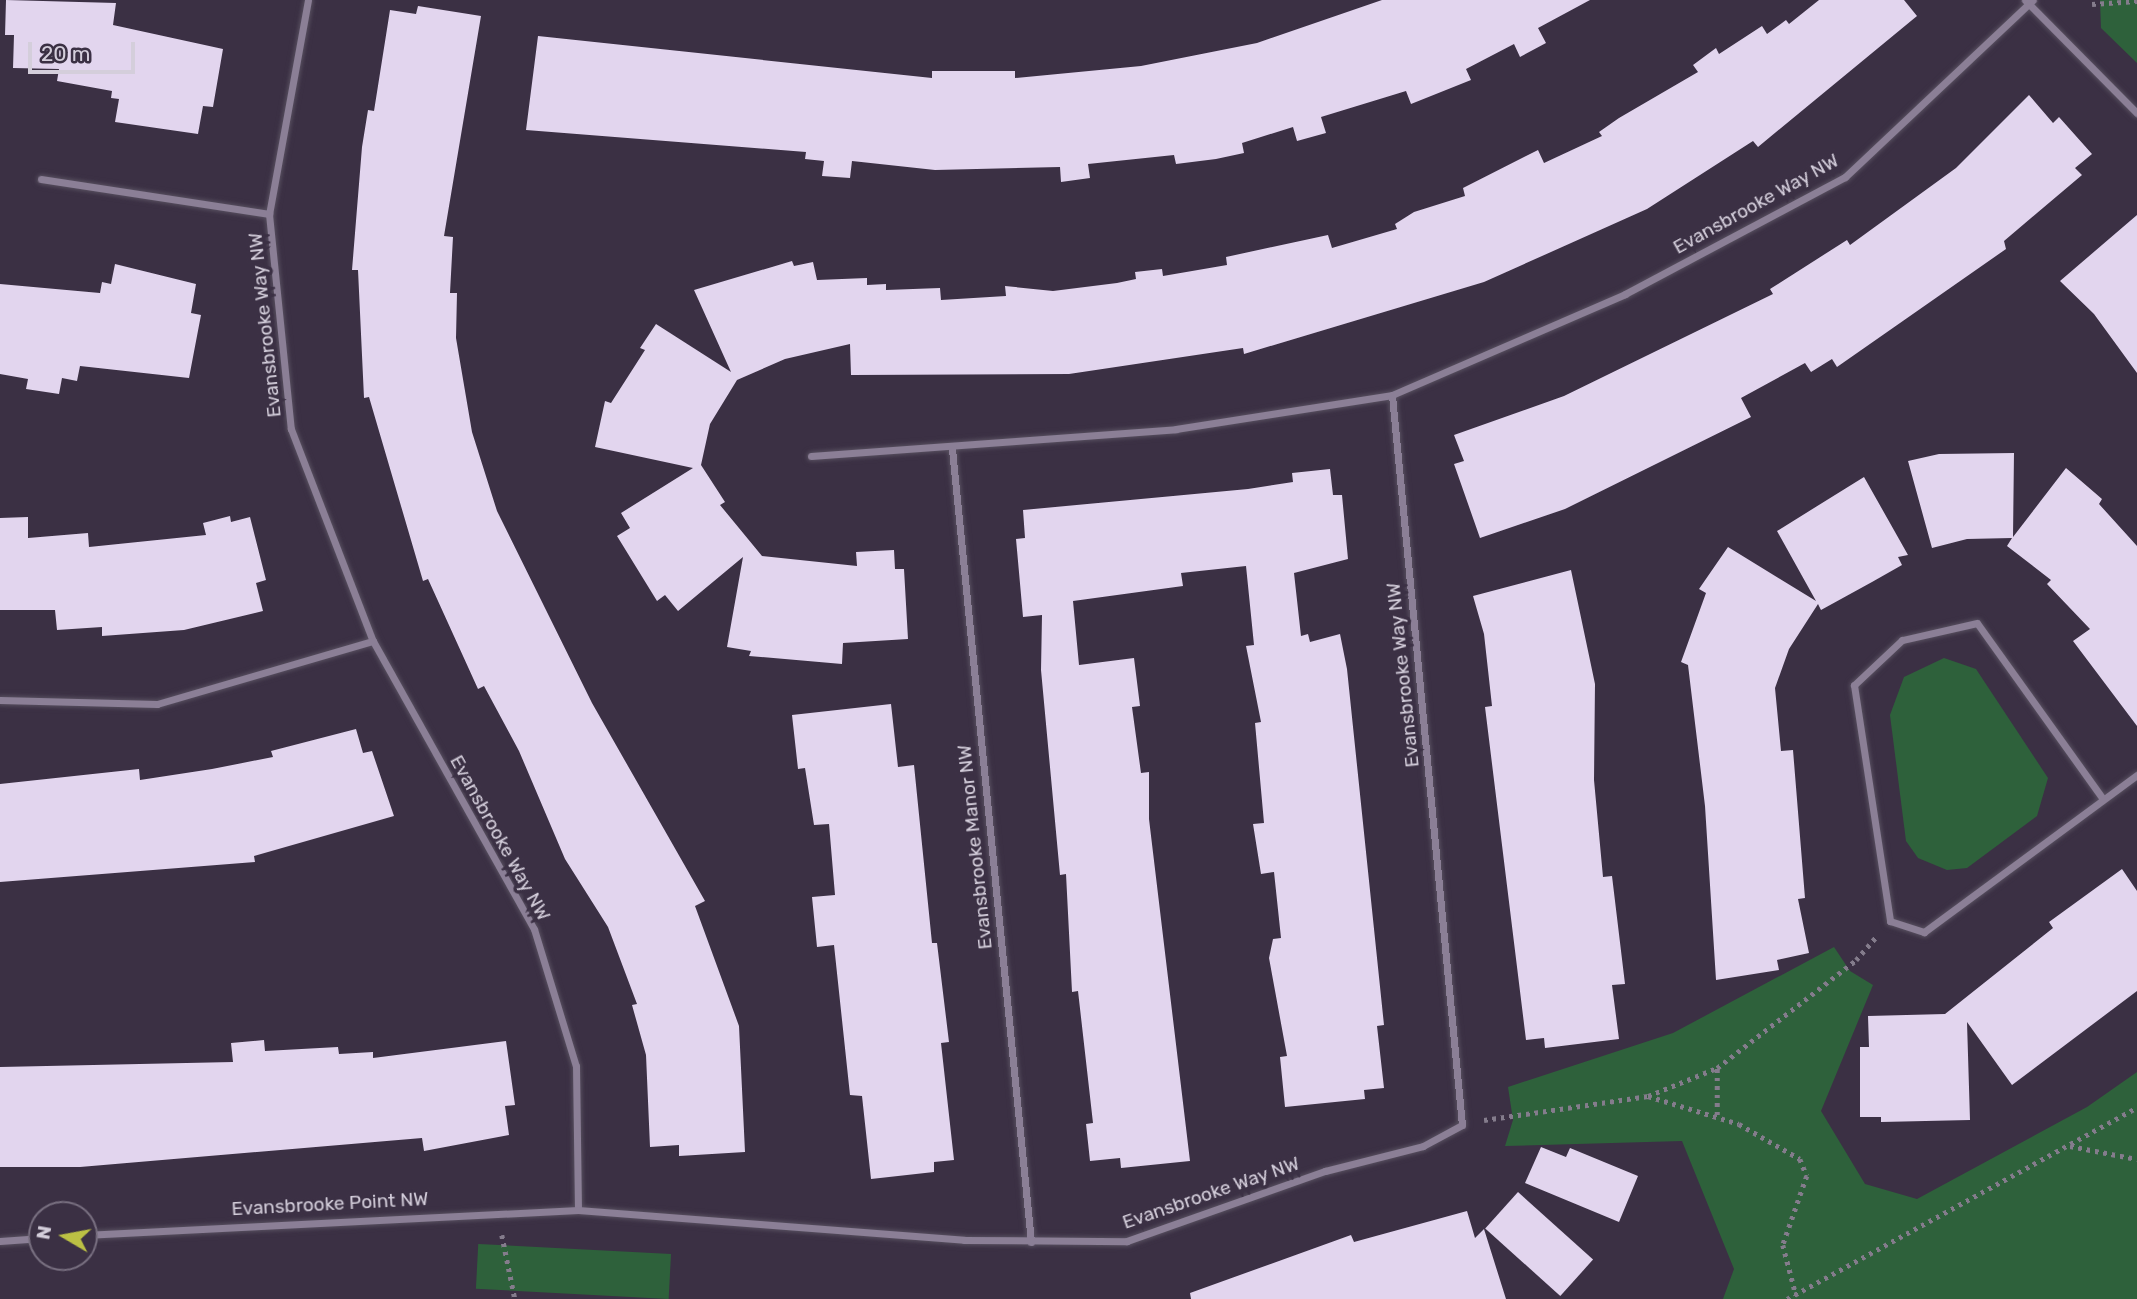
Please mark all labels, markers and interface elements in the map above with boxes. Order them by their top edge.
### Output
scale bar [32,28,138,72]
text: 20 m [41,41,90,66]
street label: Evansbrooke Way NW [1669,149,1843,259]
street label: Evansbrooke Way NW [244,231,286,419]
street label: Evansbrooke Way NW [1382,581,1424,769]
street label: Evansbrooke Manor NW [953,743,997,951]
street label: Evansbrooke Way NW [445,751,555,925]
street label: Evansbrooke Way NW [1119,1152,1303,1234]
street label: Evansbrooke Point NW [231,1187,429,1221]
north arrow [28,1201,98,1271]
text: N [31,1224,56,1241]

